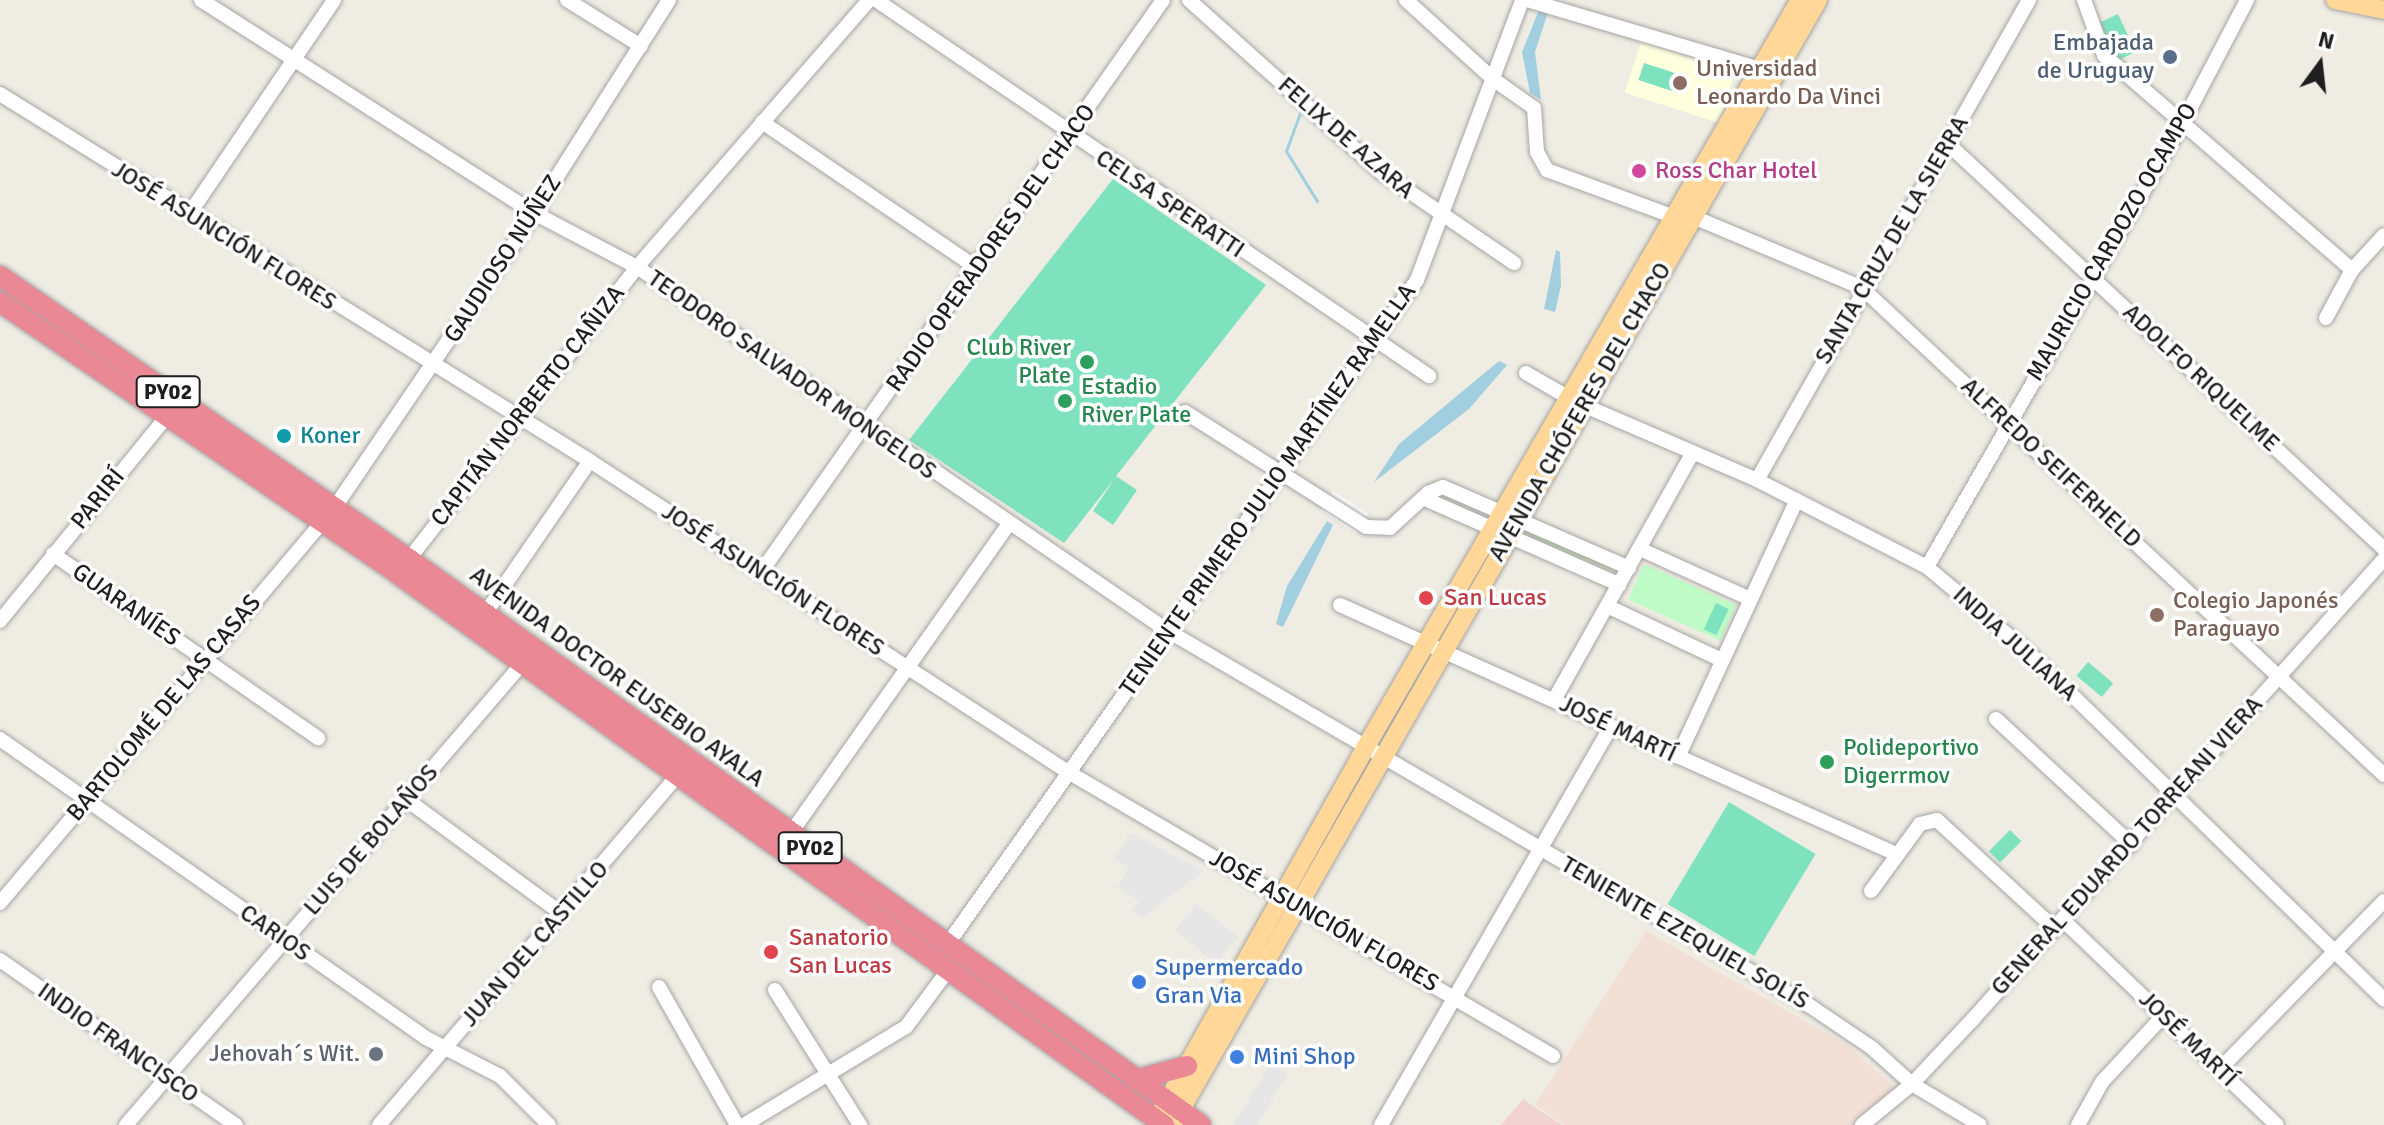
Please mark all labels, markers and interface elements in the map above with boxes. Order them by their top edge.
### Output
north arrow [2280,24,2360,104]
text: N [2315,25,2337,55]
place label: Embajada de Uruguay [2037,29,2154,85]
marker: Embajada de Uruguay [2161,48,2179,66]
place label: Universidad Leonardo Da Vinci [1696,55,1881,111]
street label: FELIX DE AZARA [1272,71,1420,205]
marker: Universidad Leonardo Da Vinci [1671,74,1689,92]
street label: MAURICIO CARDOZO OCAMPO [2021,98,2203,386]
street label: RADIO OPERADORES DEL CHACO [880,99,1102,397]
street label: SANTA CRUZ DE LA SIERRA [1809,111,1975,369]
street label: CELSA SPERATTI [1090,144,1250,264]
street label: JOSÉ ASUNCIÓN FLORES [106,155,342,317]
place label: Ross Char Hotel [1655,157,1817,185]
marker: Ross Char Hotel [1630,162,1648,180]
street label: GAUDIOSO NÚÑEZ [438,170,568,348]
street label: AVENIDA CHÓFERES DEL CHACO [1482,257,1678,567]
street label: TEODORO SALVADOR MONGELOS [642,264,942,486]
street label: TENIENTE PRIMERO JULIO MARTÍNEZ RAMELLA [1114,278,1422,702]
street label: CAPITÁN NORBERTO CAÑIZA [425,280,631,532]
street label: ADOLFO RIQUELME [2117,298,2285,458]
place label: Club River Plate [967,334,1071,390]
marker: Club River Plate [1078,353,1096,371]
street label: ALFREDO SEIFERHELD [1955,372,2147,554]
place label: Estadio River Plate [1081,373,1191,429]
road number: PY02 [134,374,202,410]
marker: Estadio River Plate [1056,392,1074,410]
place label: Koner [300,422,360,450]
marker: Koner [275,427,293,445]
street label: PARIRÍ [65,463,131,535]
street label: JOSÉ ASUNCIÓN FLORES [656,497,890,663]
street label: GUARANÍES [67,557,185,653]
street label: AVENIDA DOCTOR EUSEBIO AYALA [464,560,770,794]
street label: INDIA JULIANA [1947,581,2083,707]
place label: San Lucas [1444,584,1547,612]
marker: San Lucas [1415,587,1437,609]
place label: Colegio Japonés Paraguayo [2173,587,2339,643]
street label: BARTOLOMÉ DE LAS CASAS [61,589,267,827]
marker: Colegio Japonés Paraguayo [2148,606,2166,624]
street label: JOSÉ MARTÍ [1555,689,1681,769]
street label: GENERAL EDUARDO TORREANI VIERA [1985,691,2269,1001]
place label: Polideportivo Digerrmov [1843,734,1979,790]
marker: Polideportivo Digerrmov [1818,753,1836,771]
street label: LUIS DE BOLAÑOS [298,759,444,921]
road number: PY02 [776,830,844,866]
street label: JOSÉ ASUNCIÓN FLORES [1205,844,1443,998]
street label: TENIENTE EZEQUIEL SOLÍS [1556,850,1814,1016]
street label: JUAN DEL CASTILLO [455,855,615,1033]
street label: CARIOS [234,898,316,968]
place label: Sanatorio San Lucas [789,924,892,980]
marker: Sanatorio San Lucas [760,941,782,963]
place label: Supermercado Gran Via [1155,954,1303,1010]
marker: Supermercado Gran Via [1130,973,1148,991]
street label: INDIO FRANCISCO [32,977,204,1109]
street label: JOSÉ MARTÍ [2133,985,2243,1093]
place label: Jehovah´s Wit. [209,1040,360,1068]
place label: Mini Shop [1253,1043,1355,1071]
marker: Jehovah´s Wit. [367,1045,385,1063]
marker: Mini Shop [1228,1048,1246,1066]

